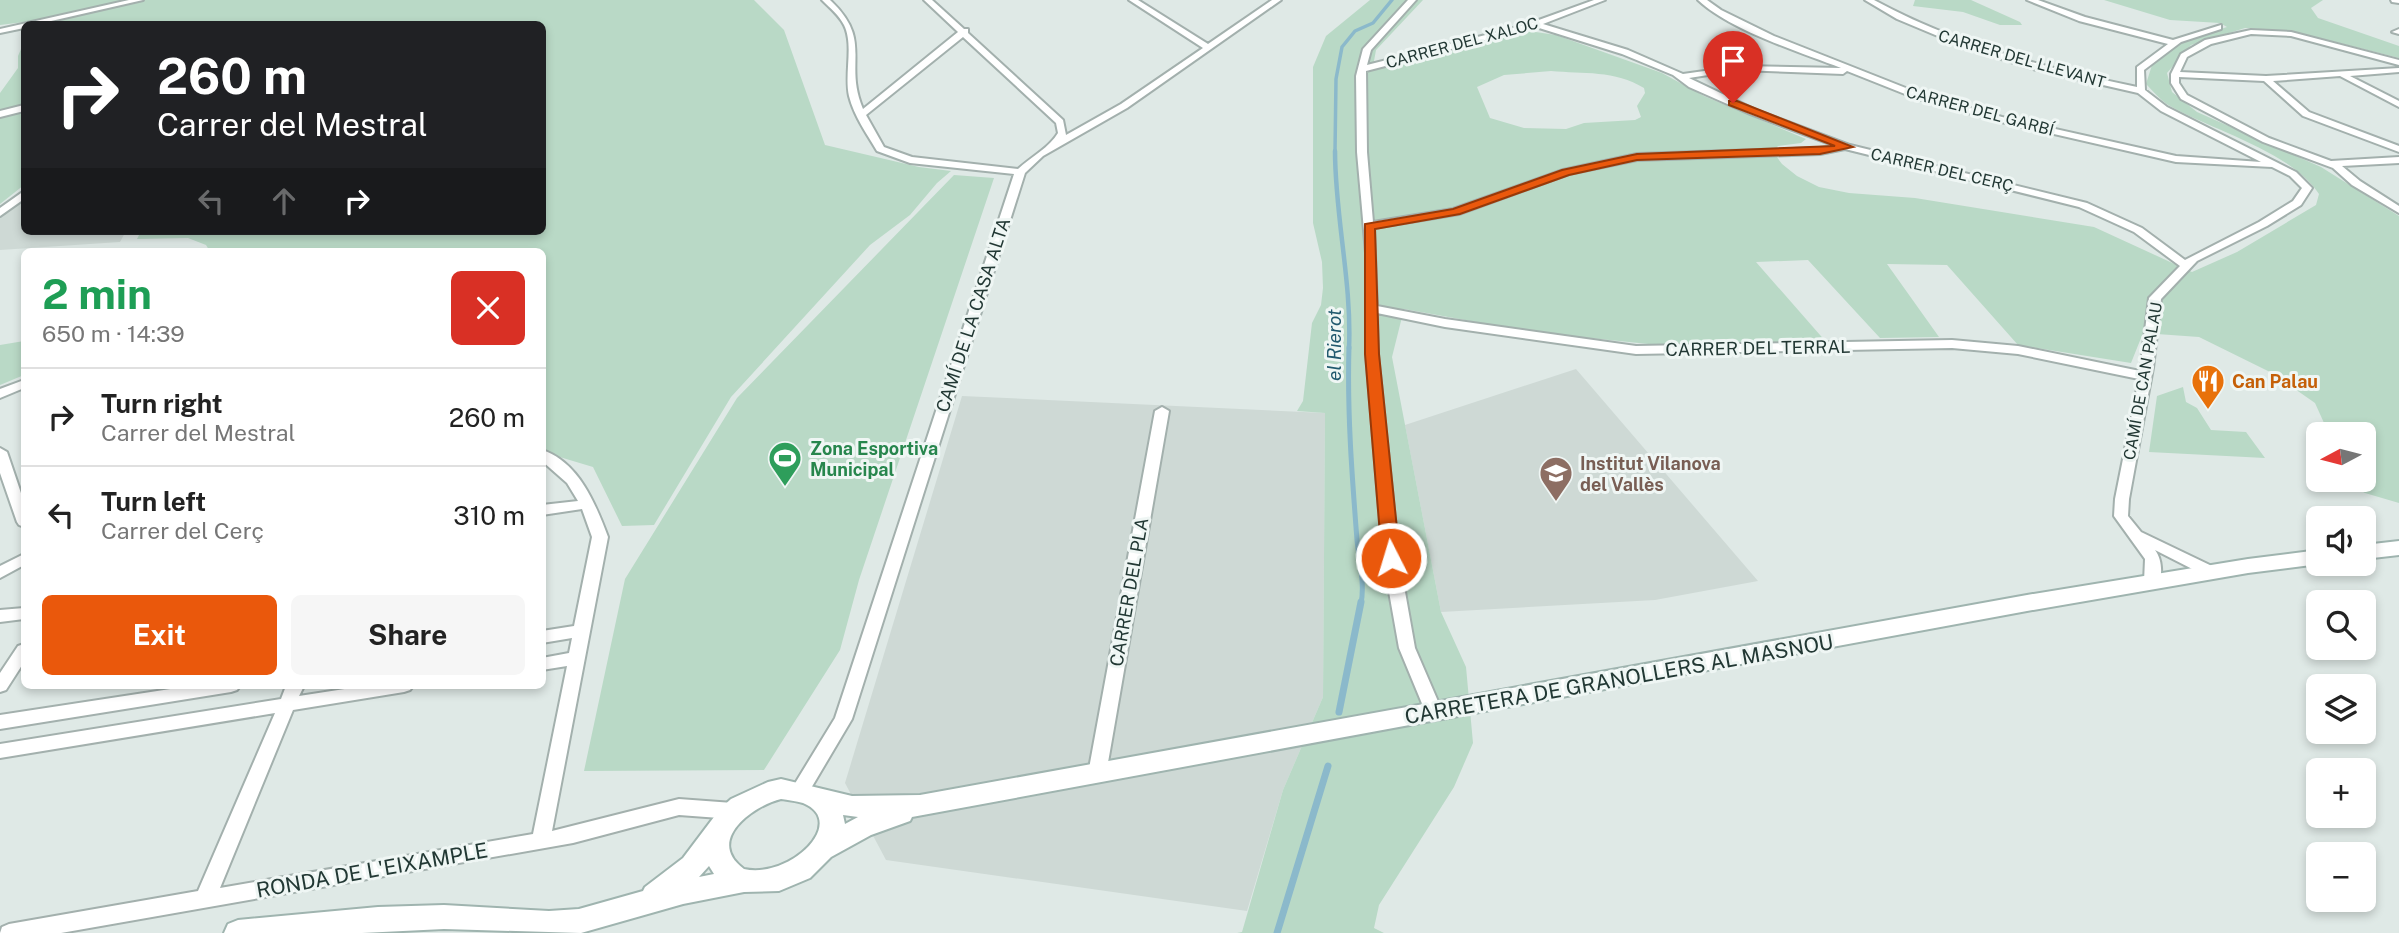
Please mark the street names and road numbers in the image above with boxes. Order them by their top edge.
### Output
street label: CARRER DEL XALOC [1384,14,1540,72]
street label: CARRER DEL LLEVANT [1936,26,2108,92]
street label: CARRER DEL GARBÍ [1904,81,2057,140]
street label: CARRER DEL CERÇ [1869,144,2015,196]
street label: CAMÍ DE LA CASA ALTA [931,215,1014,415]
street label: CAMÍ DE CAN PALAU [2119,300,2166,461]
street label: CARRER DEL TERRAL [1665,336,1851,360]
street label: CARRER DEL PLA [1106,516,1152,668]
street label: CARRETERA DE GRANOLLERS AL MASNOU [1403,629,1835,729]
street label: RONDA DE L'EIXAMPLE [254,837,490,903]

